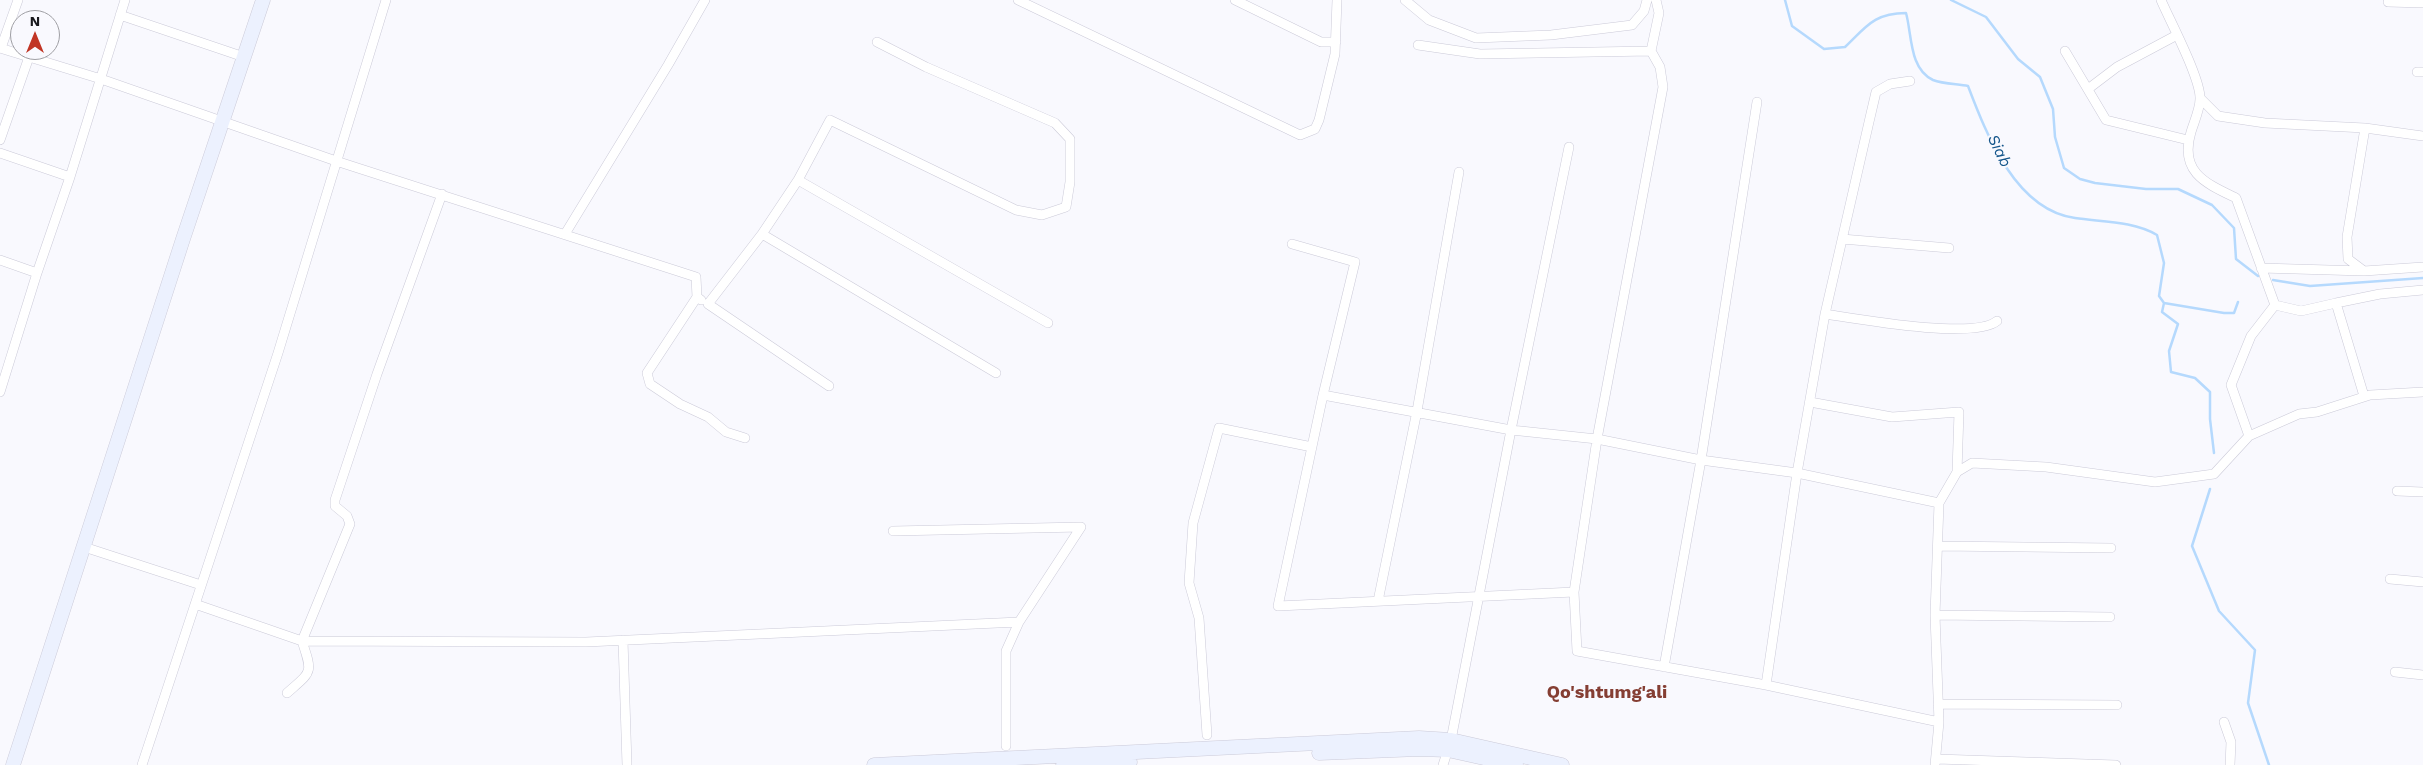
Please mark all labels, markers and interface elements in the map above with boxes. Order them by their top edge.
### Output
north arrow [10,10,60,60]
text: N [30,13,40,29]
water label: Siab [1983,132,2015,170]
district label: Qo'shtumg'ali [1547,682,1667,704]

